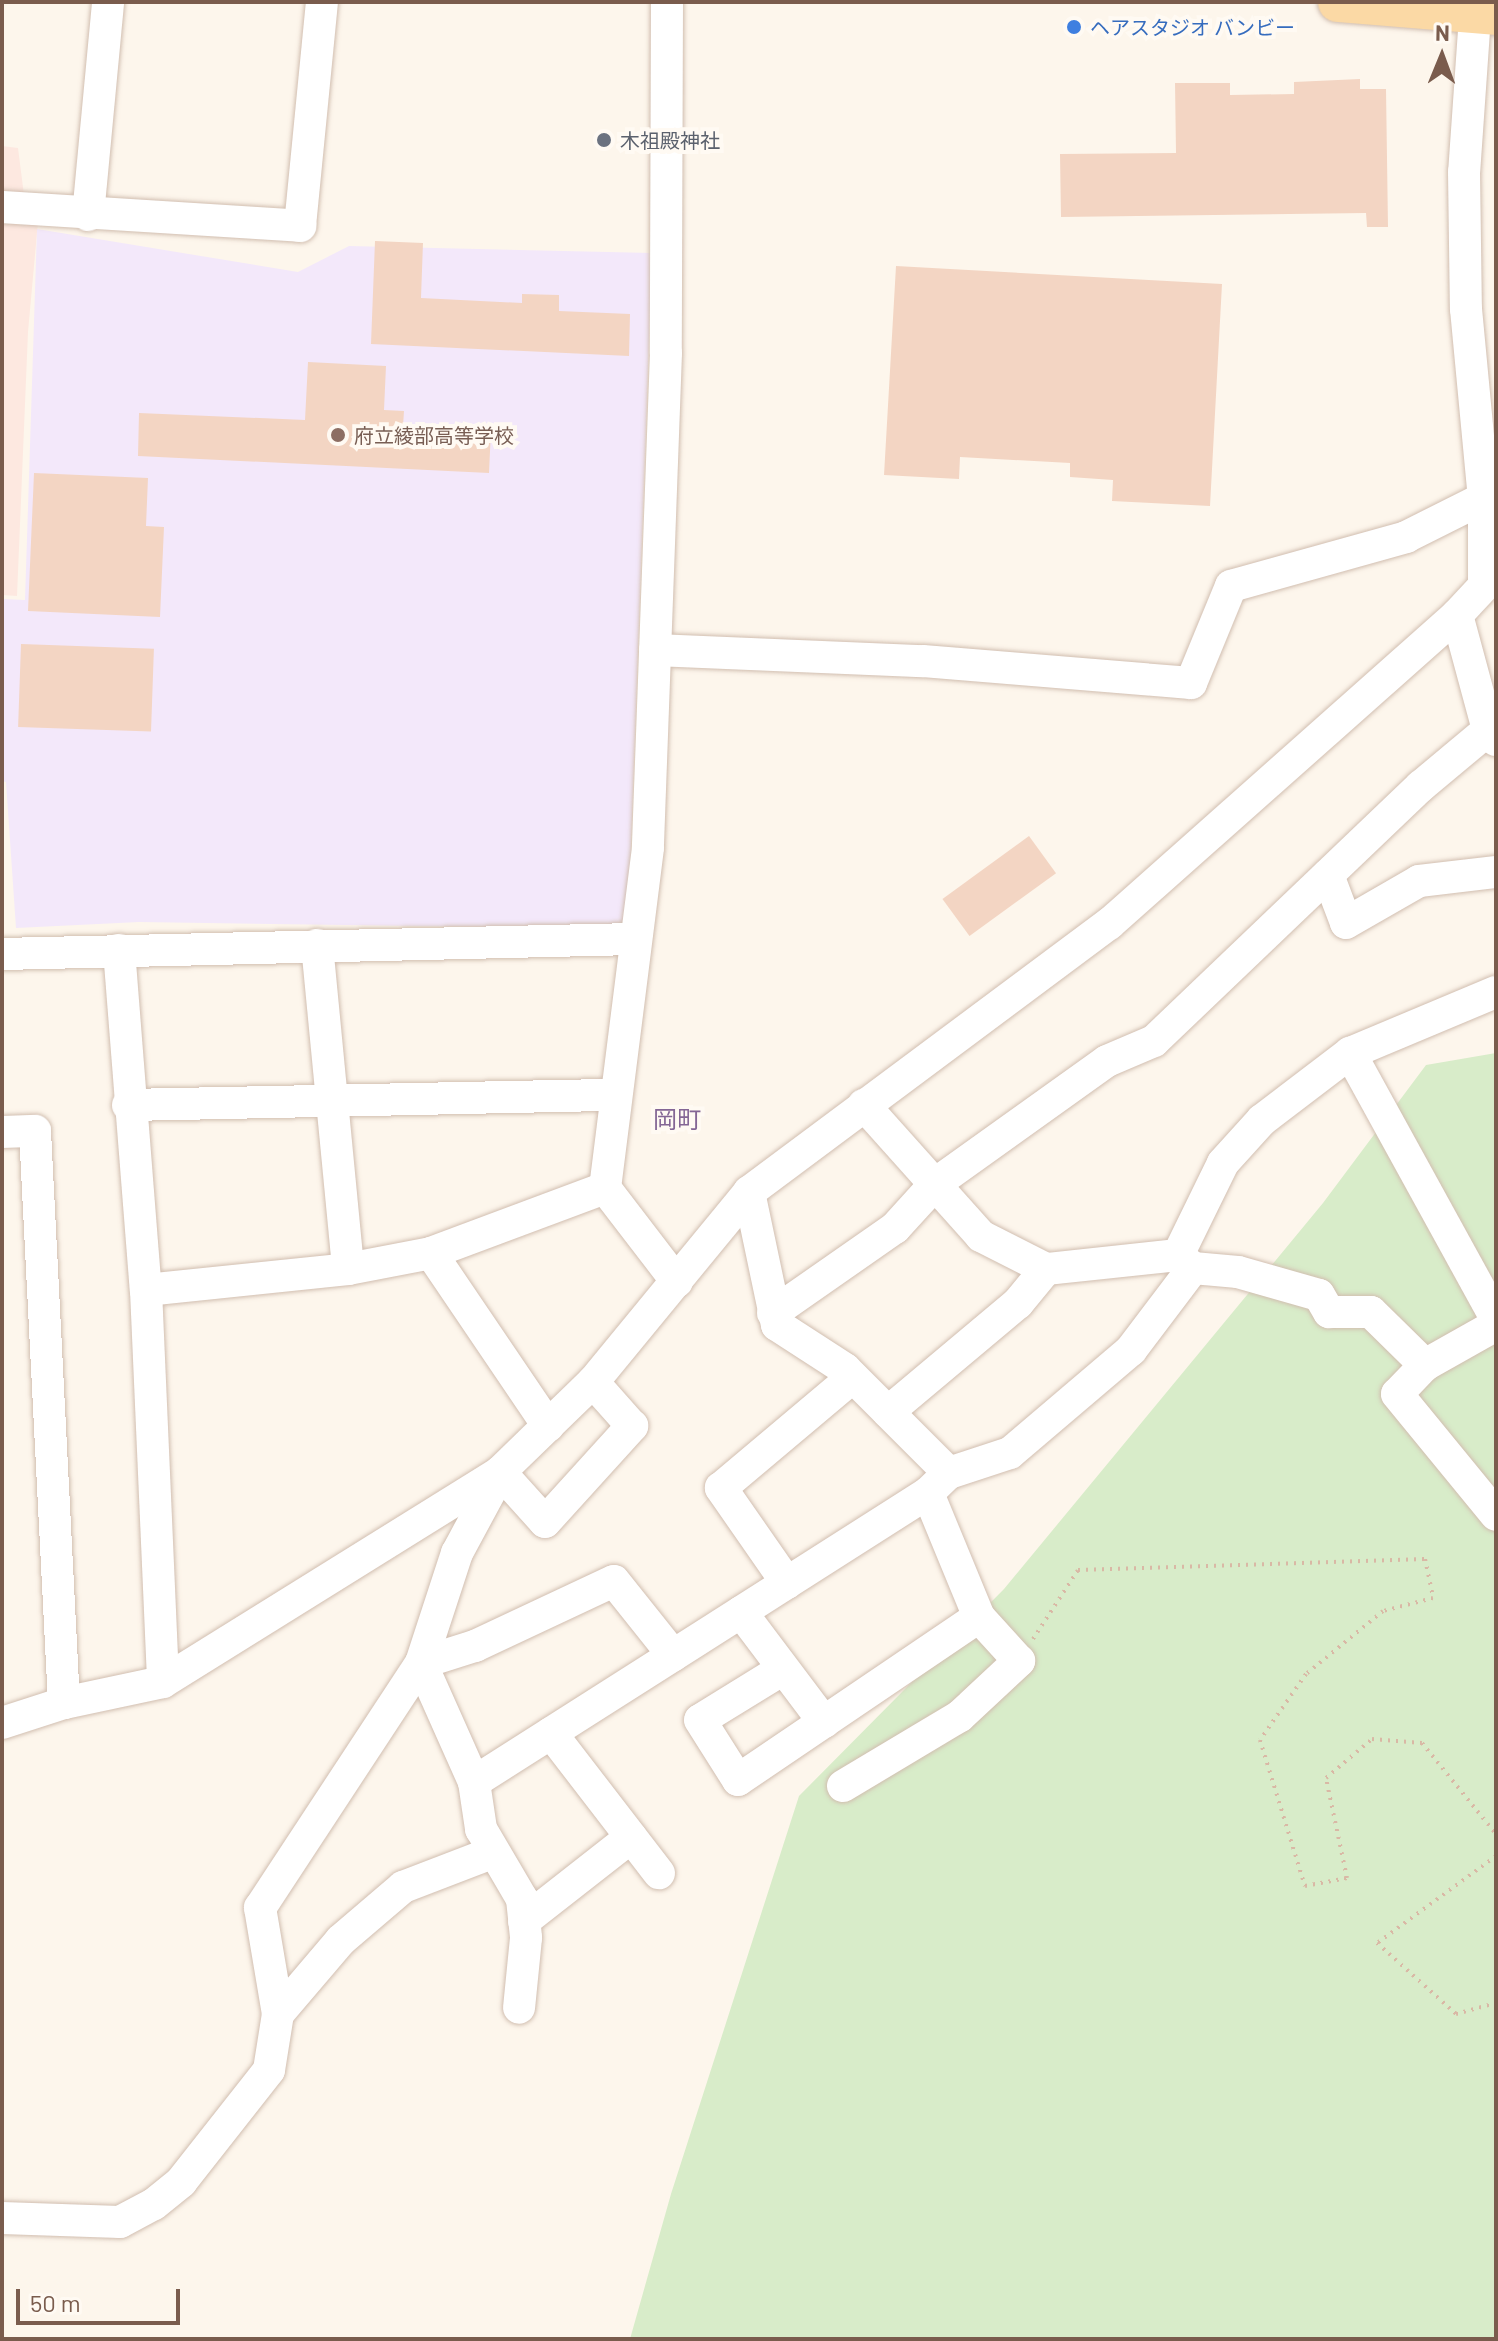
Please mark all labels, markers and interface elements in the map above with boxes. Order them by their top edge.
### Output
place label: ヘアスタジオ バンビー [1090,15,1294,39]
north arrow [1402,16,1482,96]
marker: ヘアスタジオ バンビー [1065,18,1083,36]
text: N [1435,19,1450,45]
place label: 木祖殿神社 [620,128,720,152]
marker: 木祖殿神社 [595,131,613,149]
place label: 府立綾部高等学校 [354,423,514,447]
marker: 府立綾部高等学校 [329,426,347,444]
district label: 岡町 [653,1105,701,1133]
scale bar [20,2273,184,2323]
text: 50 m [30,2288,81,2317]

